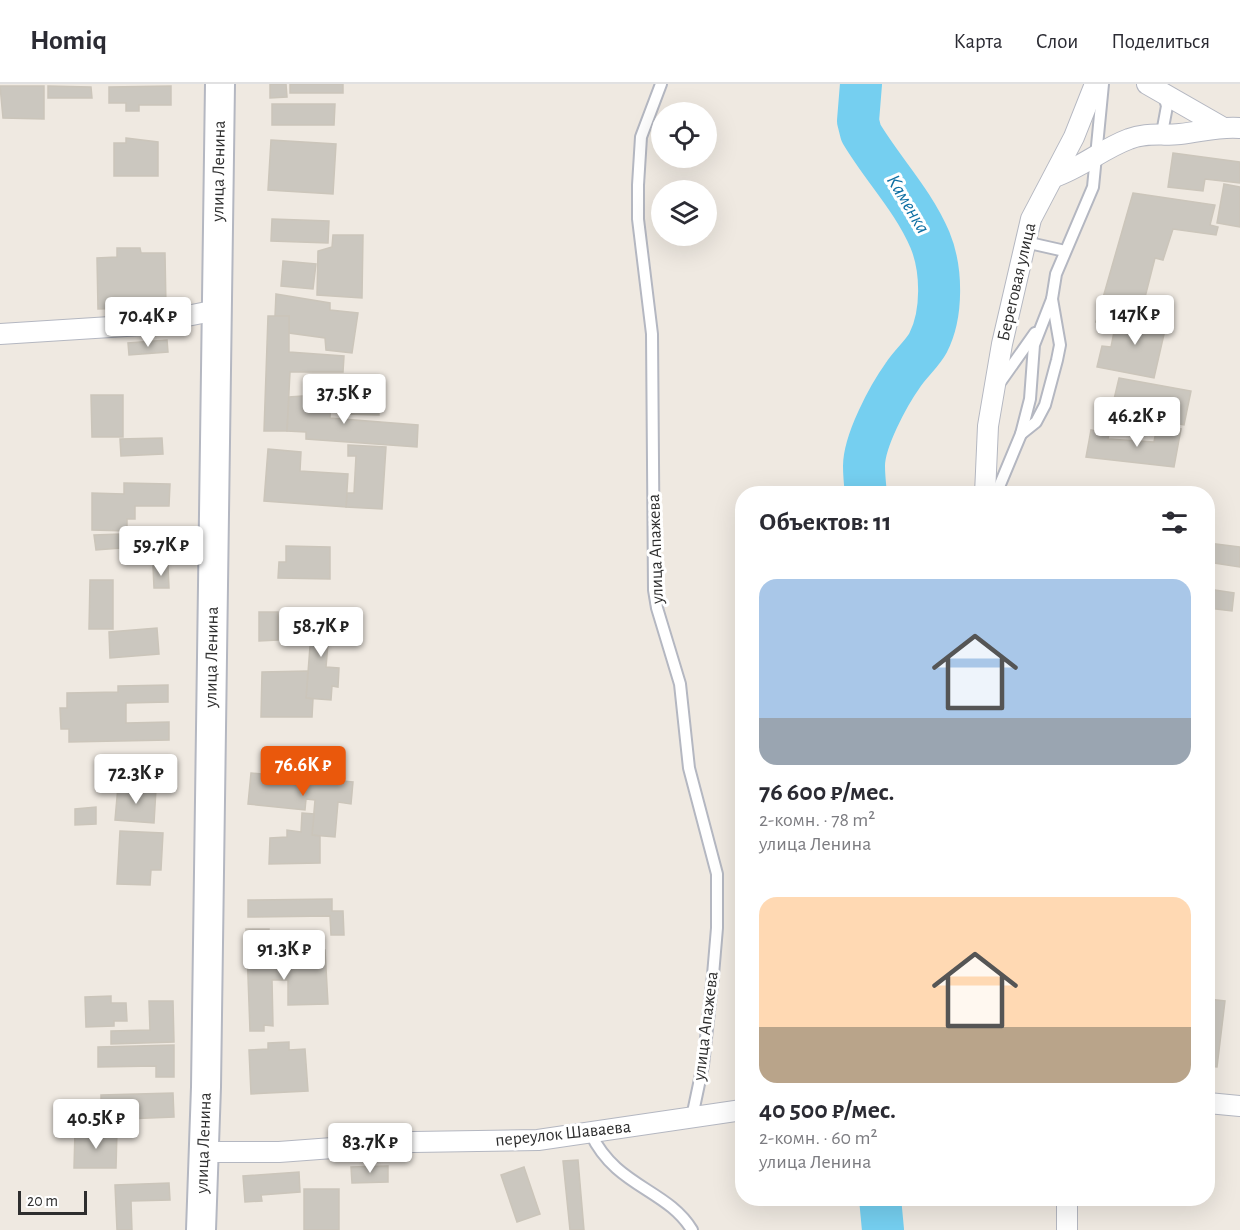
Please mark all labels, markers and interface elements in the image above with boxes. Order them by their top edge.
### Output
text: Homiq [30,27,107,55]
text: Карта [953,31,1003,52]
text: Слои [1036,31,1078,52]
text: Поделиться [1111,31,1210,52]
map controls [651,102,717,246]
button: locate [651,102,717,168]
street label: улица Ленина [209,120,229,223]
water label: Каменка [883,171,933,237]
button: layers [651,180,717,246]
street label: Береговая улица [995,221,1039,343]
pin: 147K ₽ [1086,295,1184,346]
pin: 70.4K ₽ [93,297,203,348]
text: 147K ₽ [1110,304,1160,324]
text: 70.4K ₽ [119,306,177,326]
pin: 37.5K ₽ [289,374,399,425]
text: 37.5K ₽ [317,383,371,403]
pin: 46.2K ₽ [1082,397,1192,448]
text: 46.2K ₽ [1108,406,1166,426]
street label: улица Апажева [645,494,667,605]
icon: filters [1158,506,1191,539]
text: Объектов: 11 [759,509,892,535]
pin: 59.7K ₽ [106,526,216,577]
text: 59.7K ₽ [133,535,189,555]
street label: улица Ленина [202,606,222,709]
pin: 58.7K ₽ [266,607,376,658]
text: 58.7K ₽ [293,616,349,636]
icon: home [921,618,1029,726]
pin: 76.6K ₽ [248,746,358,797]
pin: 72.3K ₽ [81,754,191,805]
text: 76.6K ₽ [275,755,331,775]
text: 72.3K ₽ [108,763,164,783]
text: 76 600 ₽/мес. [759,779,894,805]
text: 2-комн. · 78 m² [759,810,875,830]
text: улица Ленина [759,834,871,854]
pin: 91.3K ₽ [229,930,339,981]
icon: home [921,936,1029,1044]
text: 91.3K ₽ [257,939,311,959]
street label: улица Апажева [690,970,722,1083]
street label: улица Ленина [193,1092,215,1195]
text: 40 500 ₽/мес. [759,1097,896,1123]
pin: 40.5K ₽ [41,1099,151,1150]
text: 40.5K ₽ [67,1108,125,1128]
street label: переулок Шаваева [494,1118,632,1150]
pin: 83.7K ₽ [315,1123,425,1174]
text: 2-комн. · 60 m² [759,1128,877,1148]
text: 83.7K ₽ [342,1132,398,1152]
text: улица Ленина [759,1152,871,1172]
scale bar [18,1188,87,1216]
text: 20 m [27,1193,58,1209]

